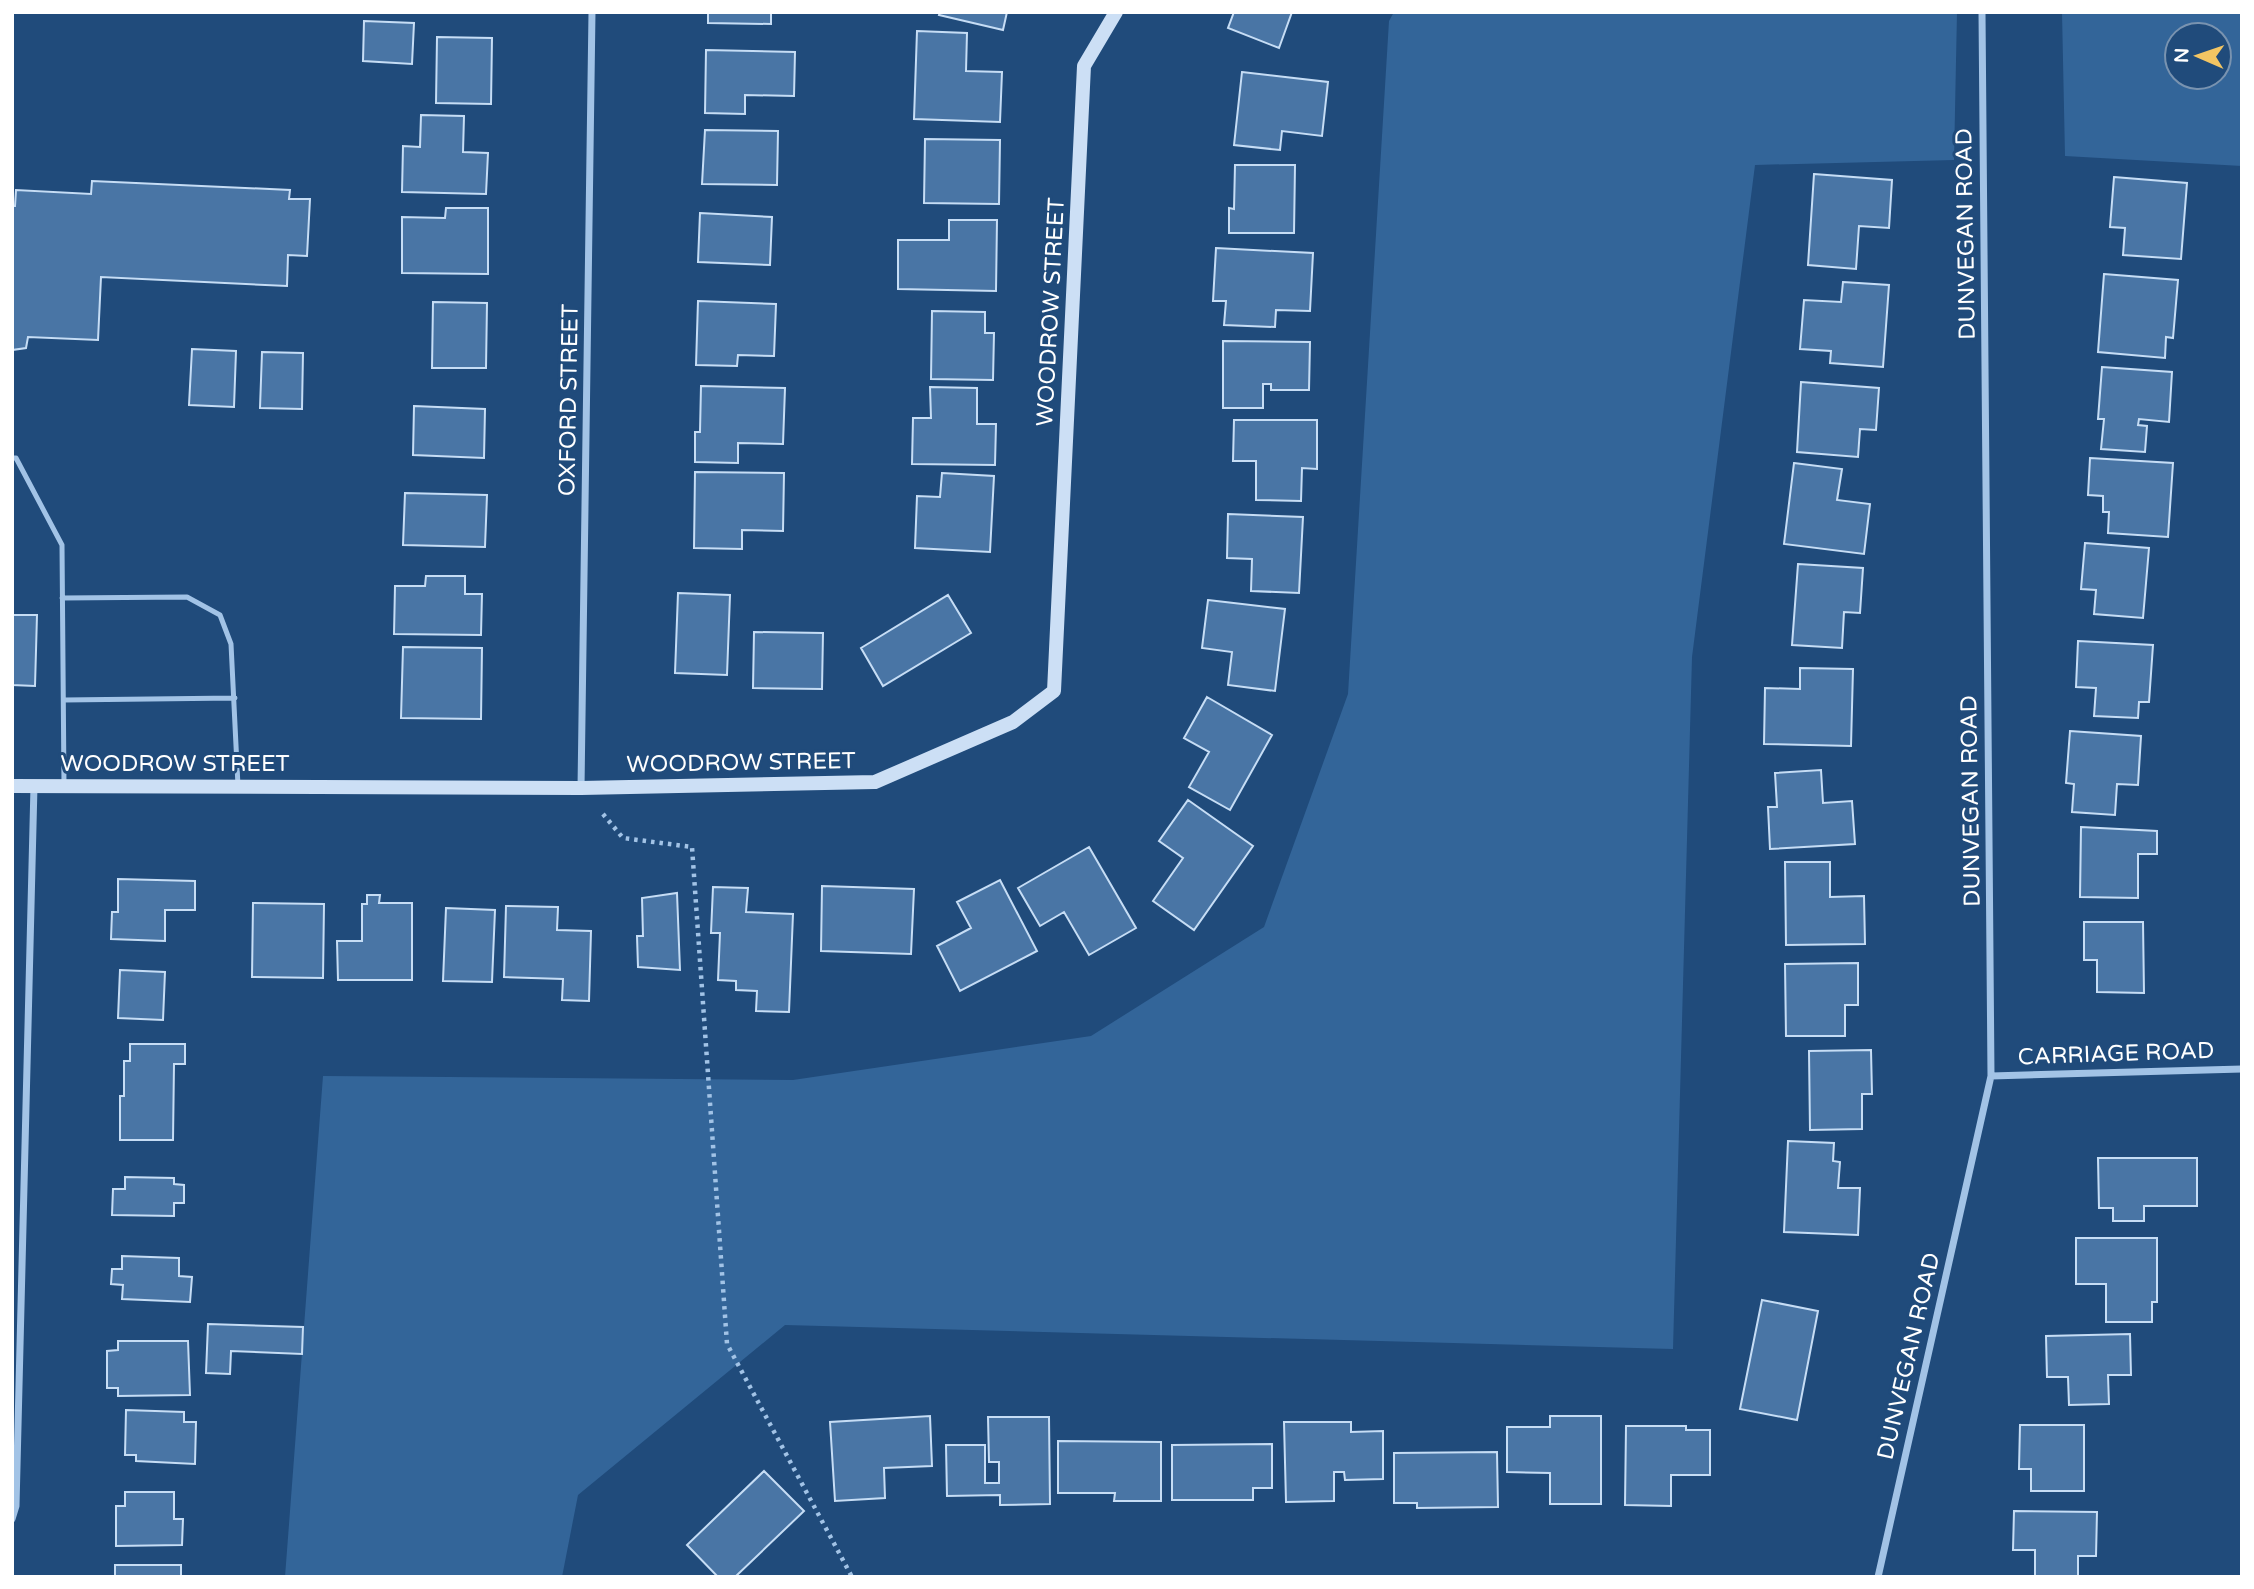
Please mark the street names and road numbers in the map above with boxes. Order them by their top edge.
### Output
street label: DUNVEGAN ROAD [1950,128,1982,340]
street label: WOODROW STREET [1031,197,1071,427]
street label: OXFORD STREET [553,304,585,496]
street label: DUNVEGAN ROAD [1955,695,1987,907]
street label: WOODROW STREET [626,747,856,779]
street label: WOODROW STREET [60,750,290,778]
street label: CARRIAGE ROAD [2017,1037,2215,1071]
street label: DUNVEGAN ROAD [1872,1250,1946,1463]

